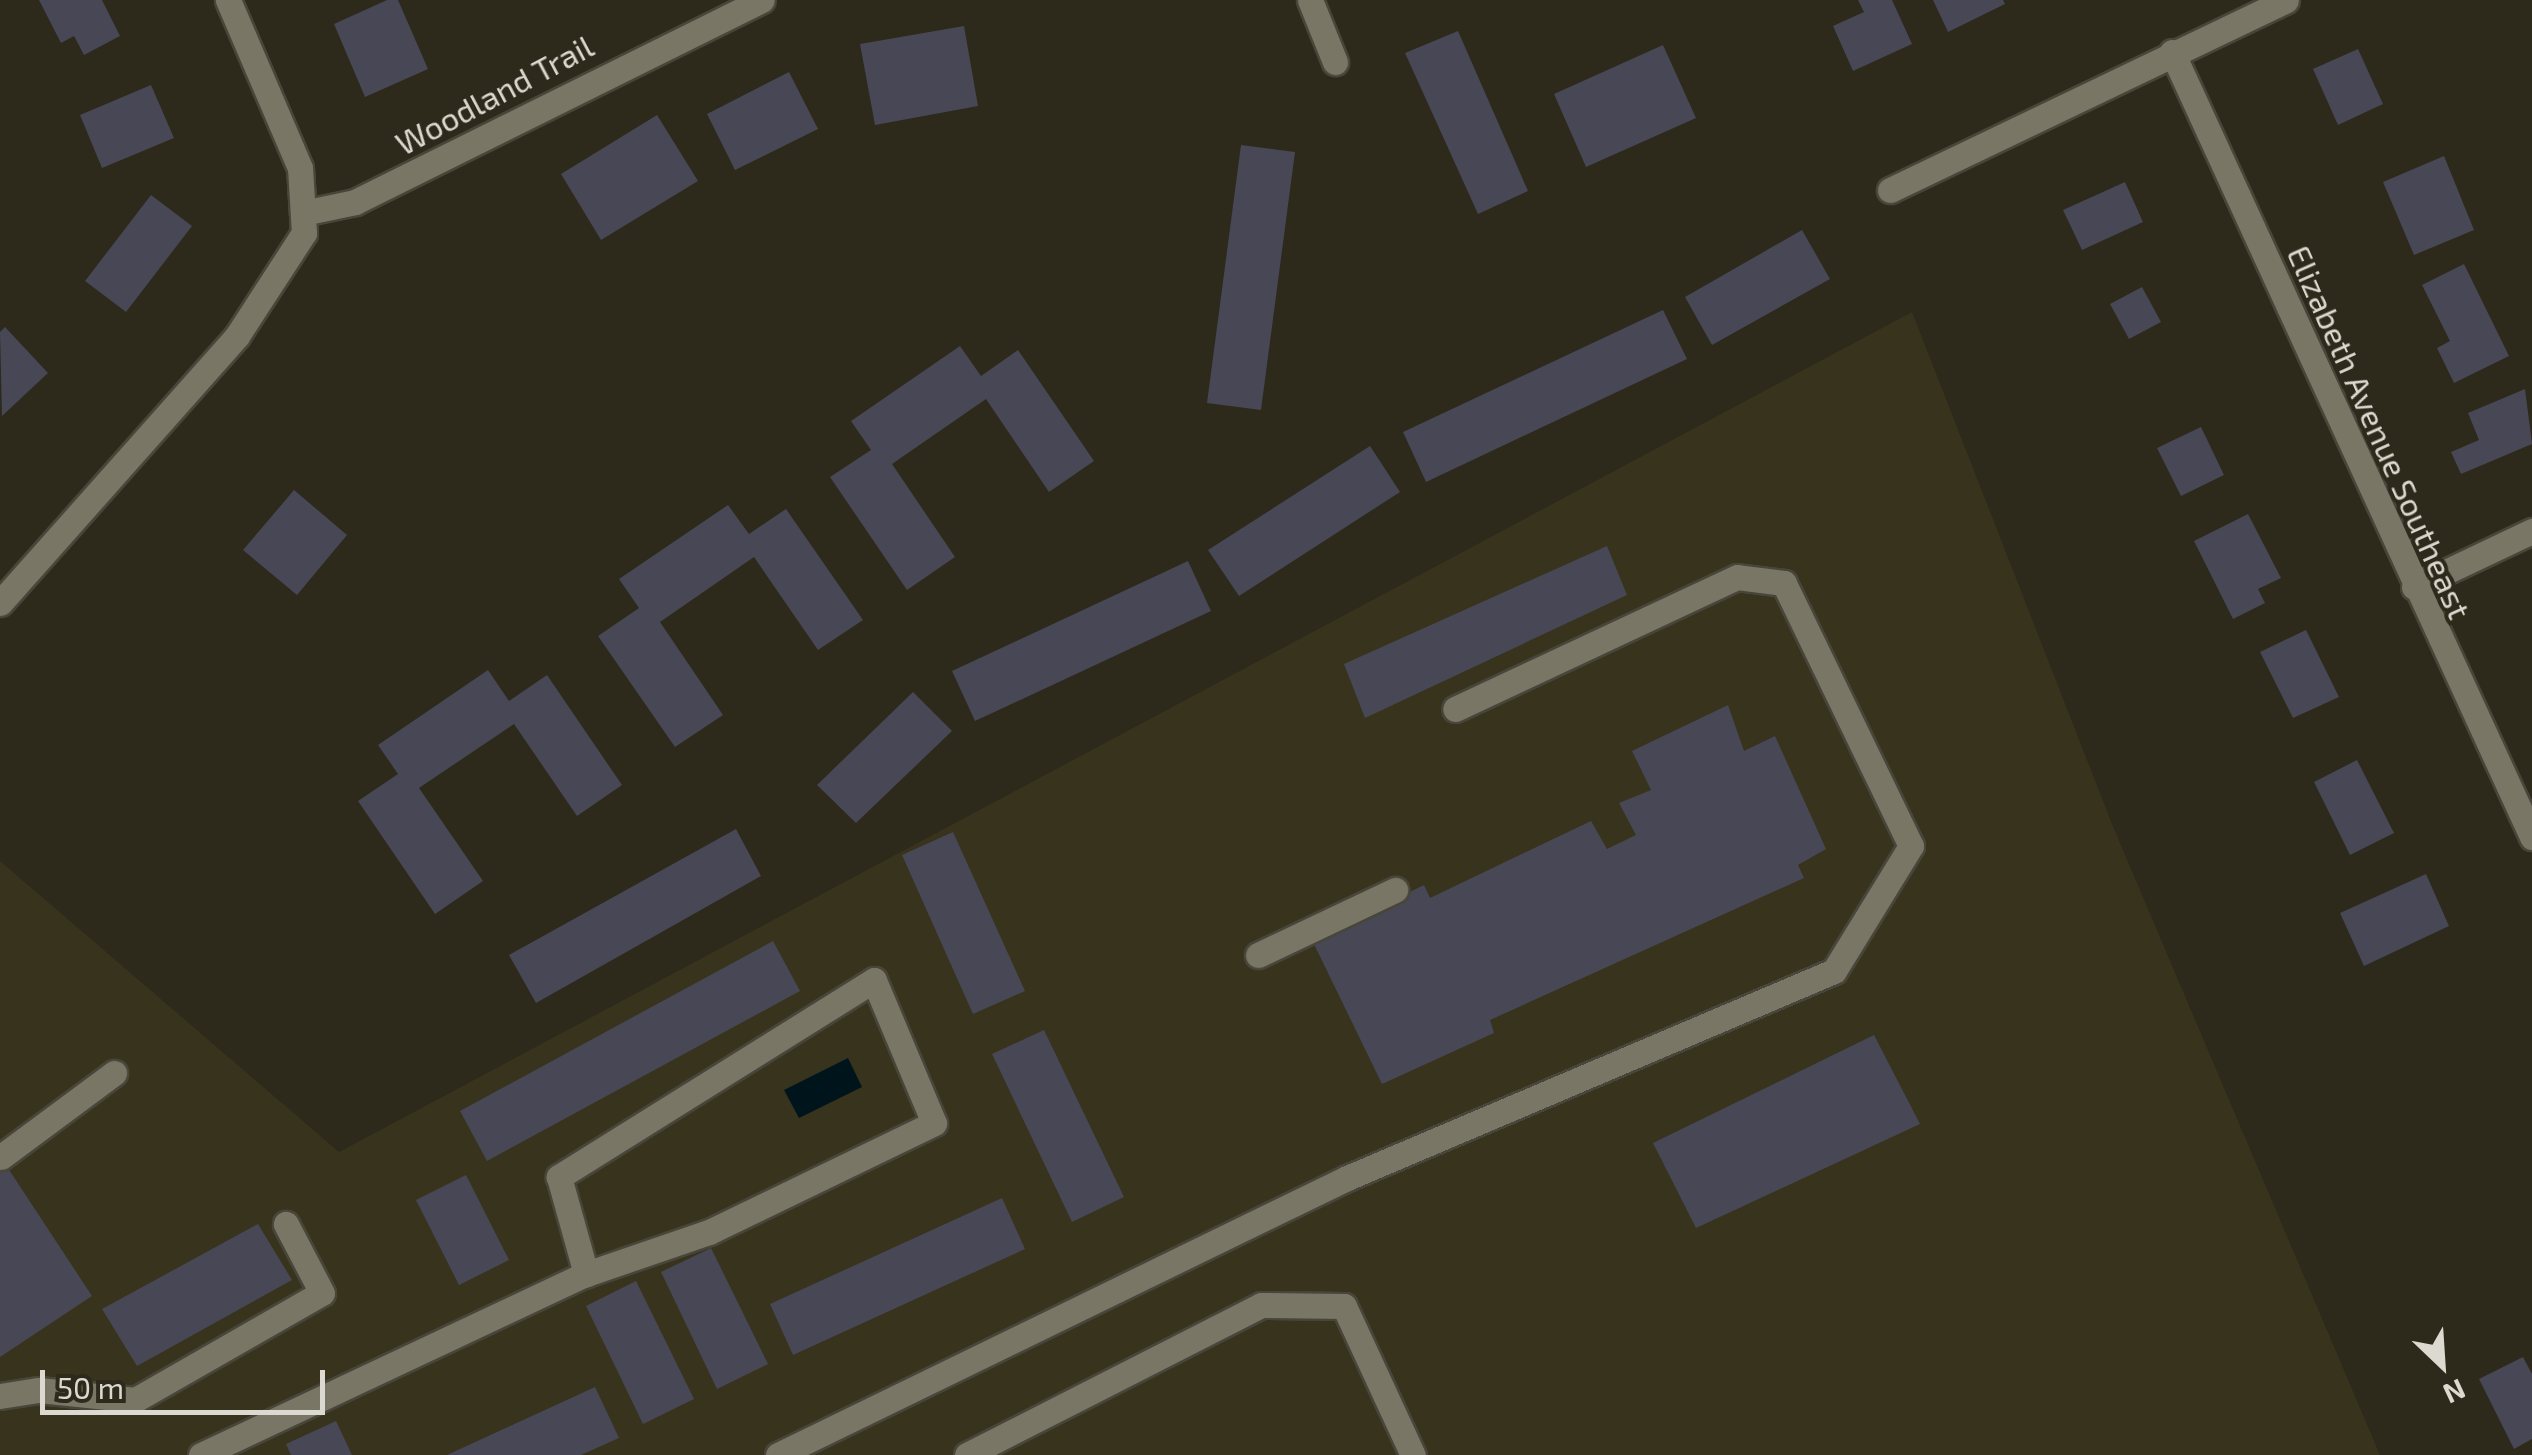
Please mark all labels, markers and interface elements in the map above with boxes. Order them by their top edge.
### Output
street label: Woodland Trail [388,26,600,162]
street label: Elizabeth Avenue Southeast [2280,239,2480,625]
north arrow [2392,1315,2492,1415]
scale bar [45,1350,330,1412]
text: 50 m [57,1369,124,1405]
text: N [2438,1373,2471,1412]

